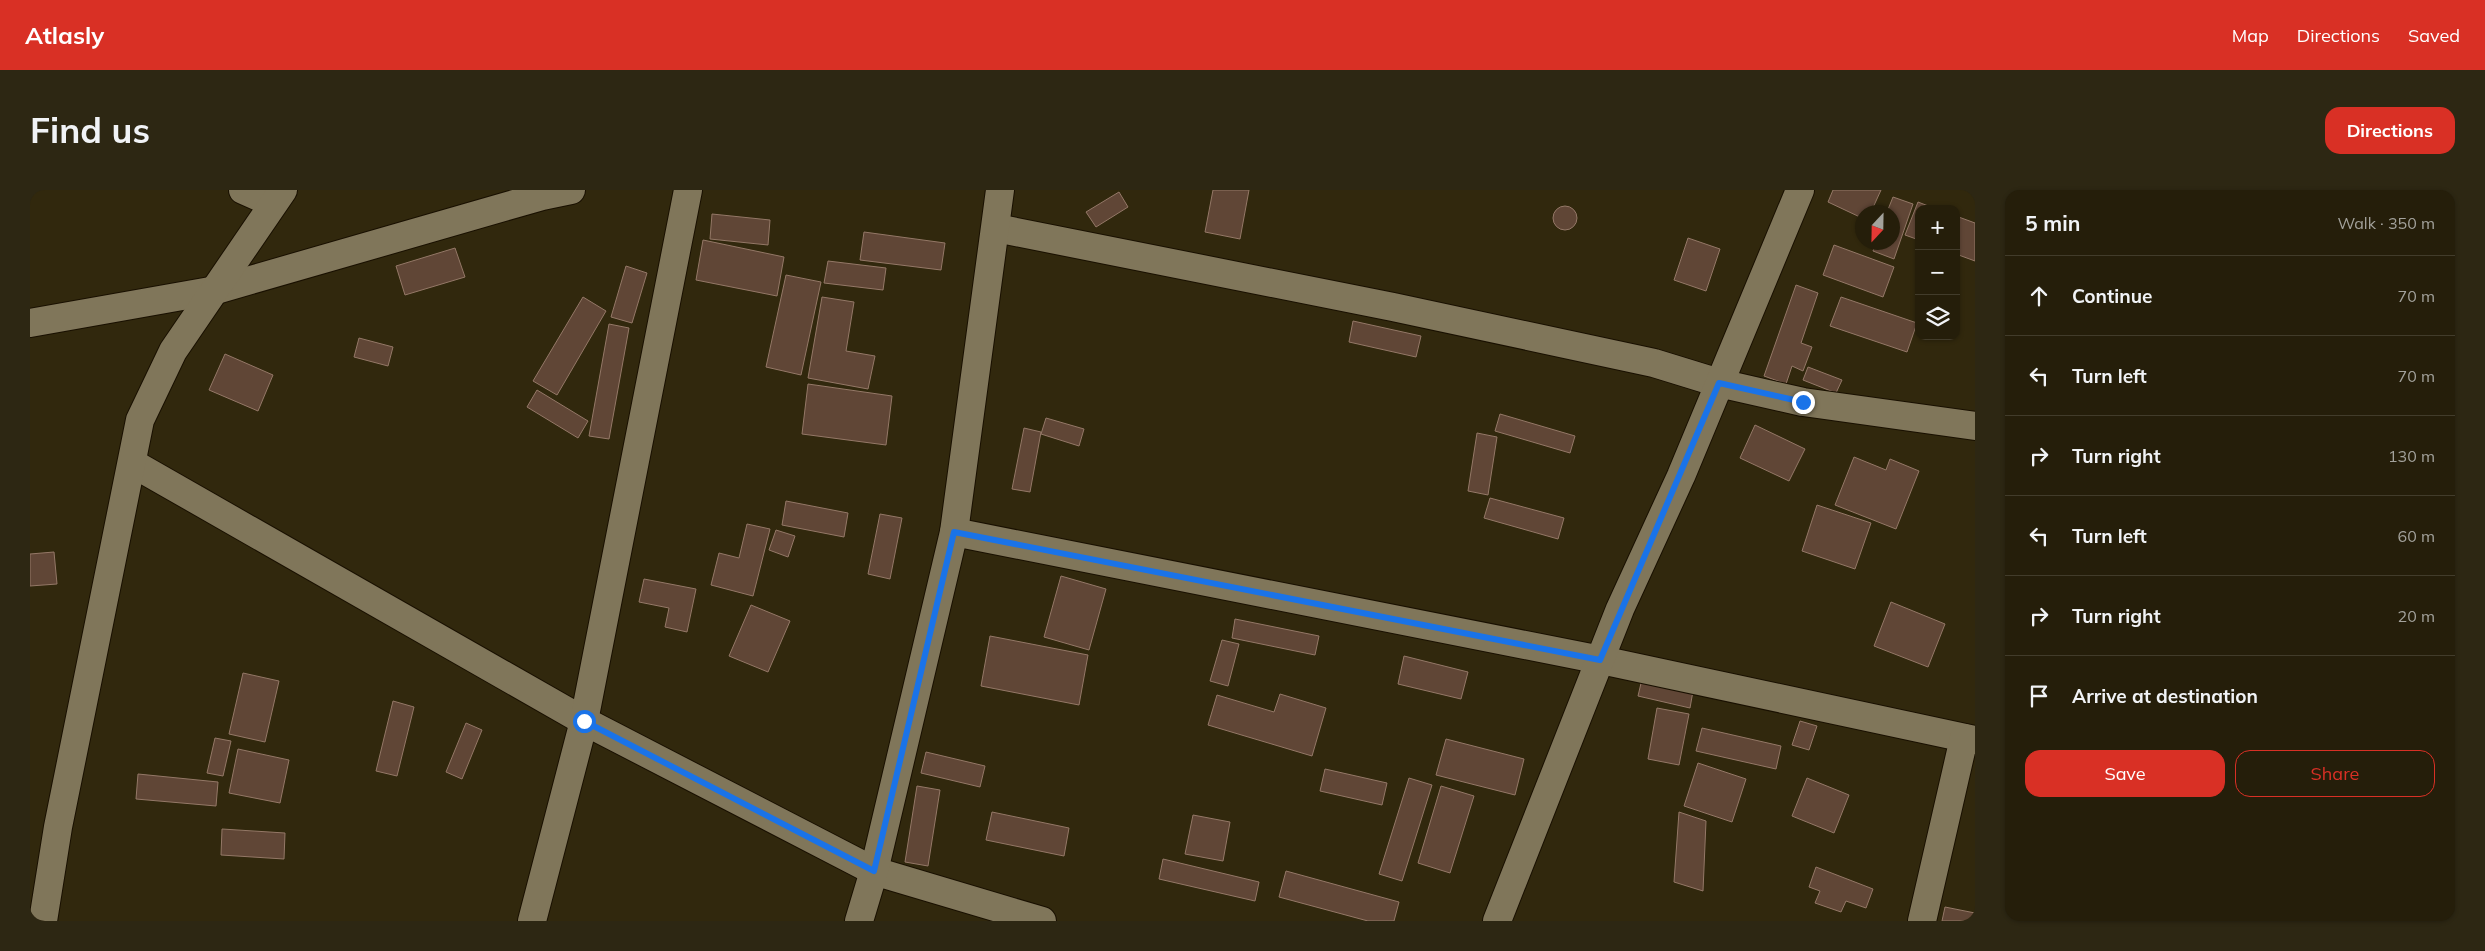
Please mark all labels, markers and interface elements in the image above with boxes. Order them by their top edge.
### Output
text: Atlasly [25,20,104,50]
text: Map [2232,24,2269,47]
text: Directions [2297,24,2380,47]
text: Saved [2408,24,2460,47]
button: Directions [2325,107,2455,154]
text: Find us [30,108,150,152]
north arrow [1855,205,1900,250]
map controls [1915,205,1960,340]
button: + [1915,205,1960,250]
text: 5 min [2025,210,2080,236]
text: Walk · 350 m [2337,213,2435,233]
button: − [1915,250,1960,295]
icon: ahead [2025,282,2053,310]
text: Continue [2072,284,2152,308]
text: 70 m [2398,286,2435,306]
button: layers [1915,295,1960,340]
icon: left [2025,362,2053,390]
text: Turn left [2072,364,2147,388]
text: 70 m [2398,366,2435,386]
route end [1792,391,1815,414]
icon: right [2025,442,2053,470]
text: Turn right [2072,444,2161,468]
text: 130 m [2388,446,2435,466]
icon: left [2025,522,2053,550]
text: Turn left [2072,524,2147,548]
text: 60 m [2398,526,2435,546]
icon: right [2025,602,2053,630]
text: Turn right [2072,604,2161,628]
text: 20 m [2398,606,2435,626]
icon: arrive [2025,682,2053,710]
text: Arrive at destination [2072,684,2258,708]
route start [573,710,596,733]
button: Save [2025,750,2225,797]
button: Share [2235,750,2435,797]

